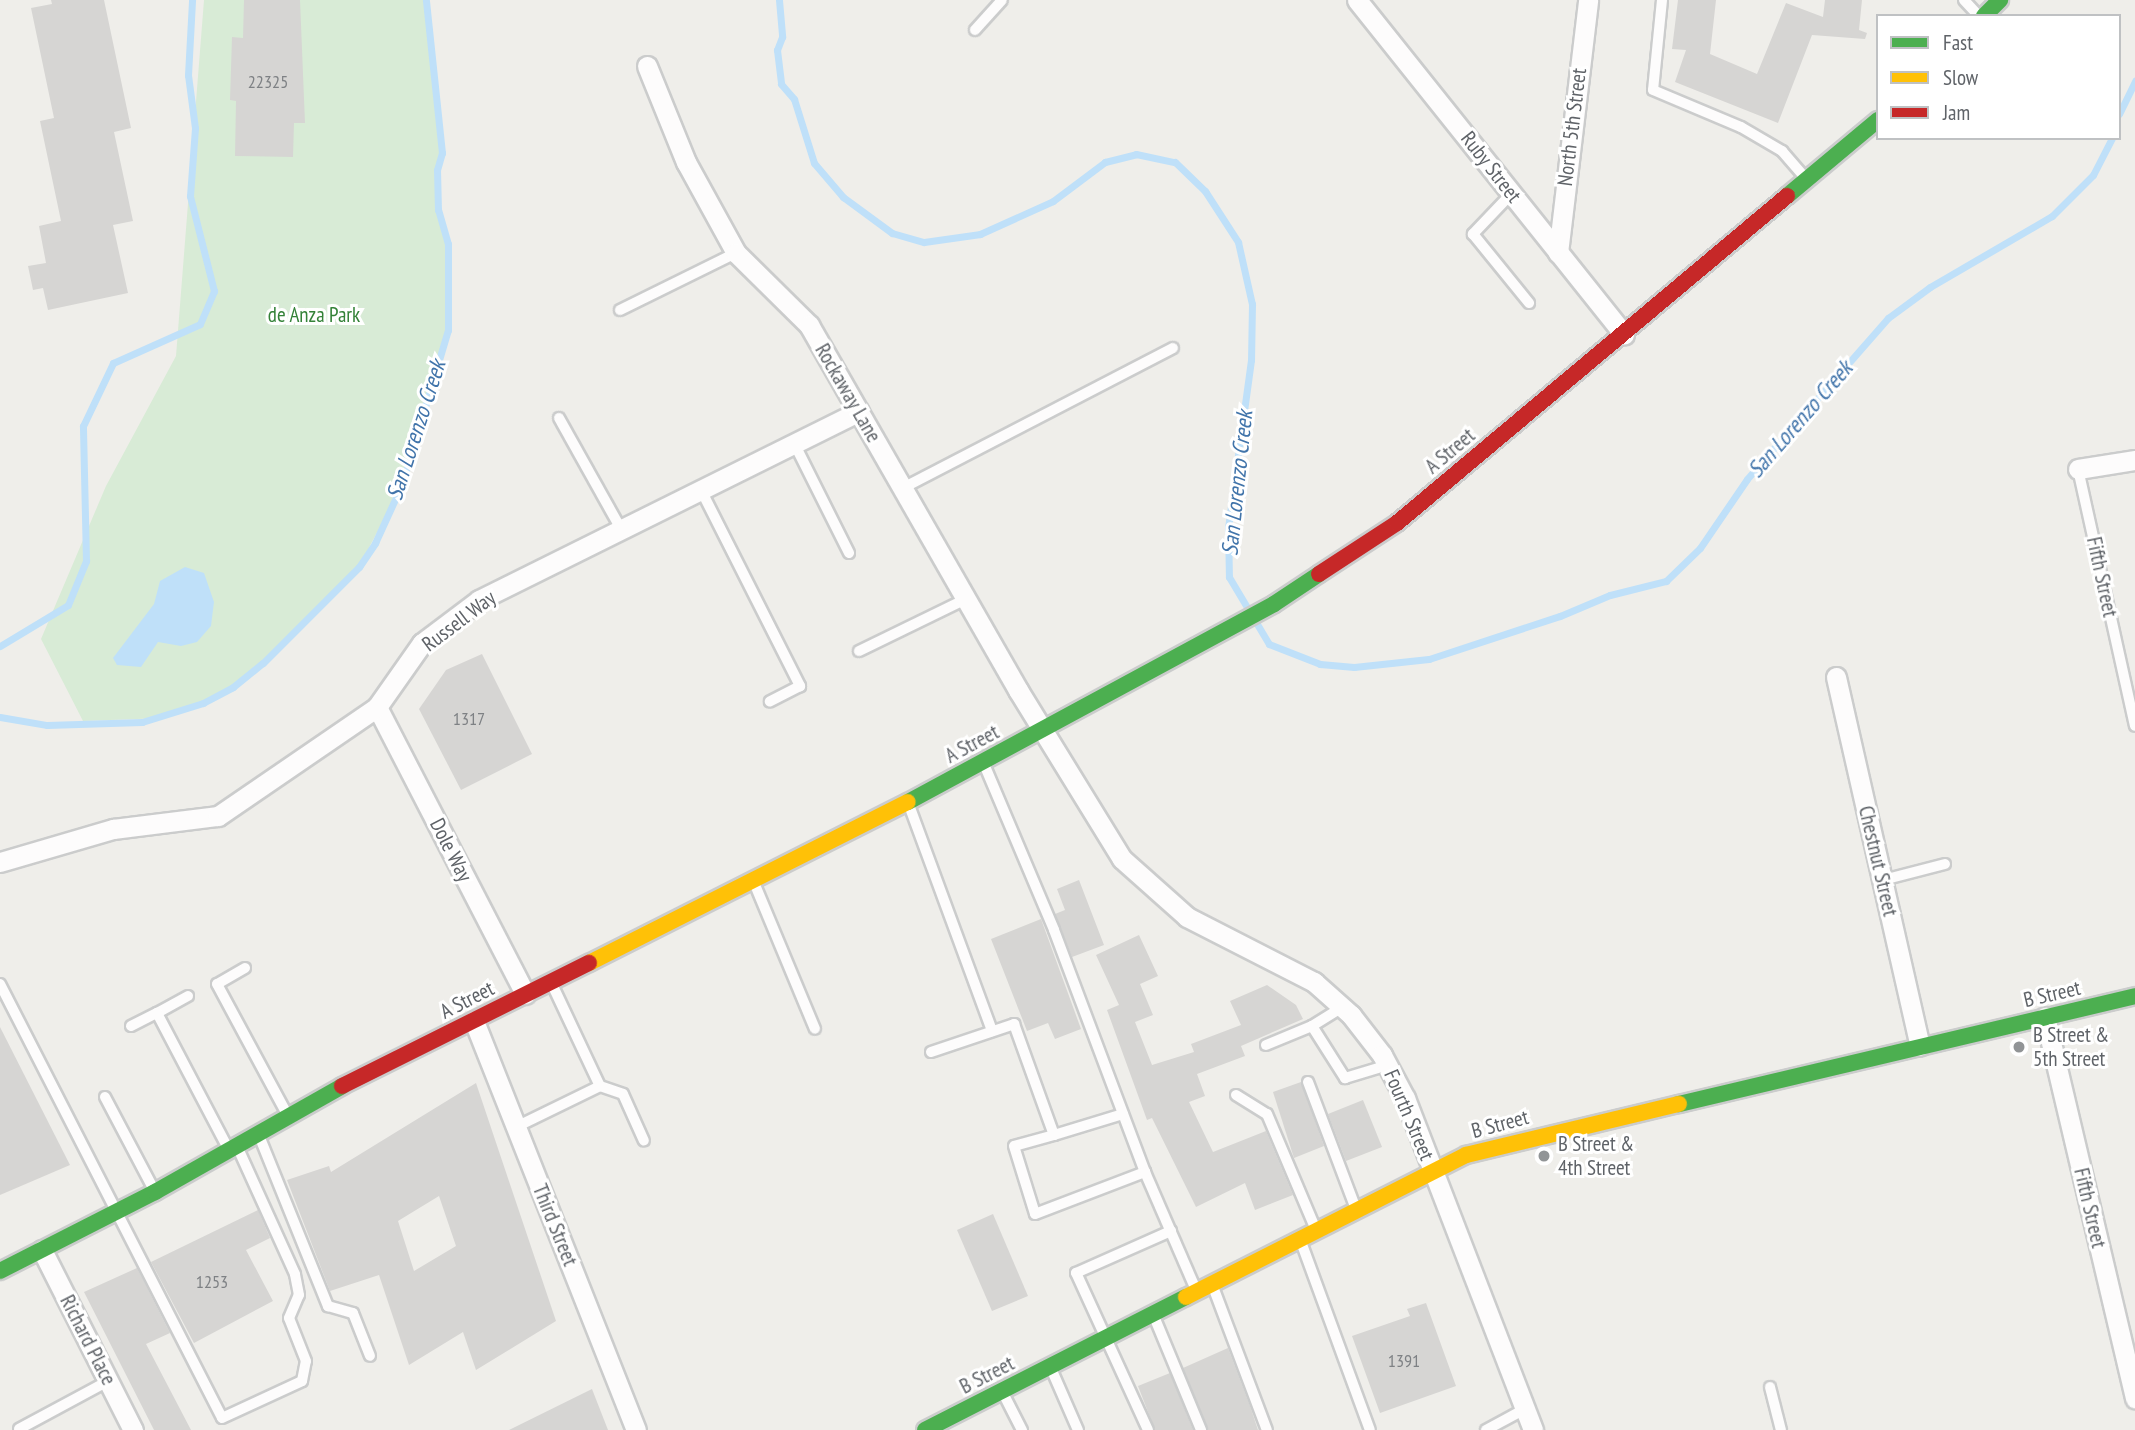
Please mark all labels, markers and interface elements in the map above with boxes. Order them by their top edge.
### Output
legend [1876,14,2121,140]
text: Fast [1943,29,1973,56]
text: Slow [1943,64,1978,91]
street label: North 5th Street [1552,67,1592,187]
house number: 22325 [248,71,288,93]
text: Jam [1943,99,1970,126]
street label: Ruby Street [1455,126,1527,208]
park label: de Anza Park [268,302,360,328]
street label: Rockaway Lane [810,339,886,447]
water label: San Lorenzo Creek [1742,355,1858,483]
water label: San Lorenzo Creek [380,357,452,503]
water label: San Lorenzo Creek [1216,409,1258,557]
street label: A Street [1420,423,1480,479]
street label: Fifth Street [2081,535,2123,619]
street label: Russell Way [417,585,501,657]
house number: 1317 [453,708,485,730]
street label: A Street [941,719,1003,769]
street label: Chestnut Street [1853,803,1903,919]
street label: Dole Way [424,814,478,886]
street label: B Street [2021,975,2083,1013]
street label: A Street [436,976,498,1024]
place label: B Street & 5th Street [2033,1022,2109,1072]
marker: B Street & 5th Street [2011,1039,2027,1055]
street label: Fourth Street [1379,1066,1439,1164]
street label: B Street [1469,1104,1531,1144]
place label: B Street & 4th Street [1558,1131,1634,1181]
marker: B Street & 4th Street [1536,1148,1552,1164]
street label: Fifth Street [2069,1166,2111,1250]
street label: Third Street [527,1180,583,1270]
house number: 1253 [196,1271,228,1293]
street label: Richard Place [55,1291,121,1389]
house number: 1391 [1388,1350,1420,1372]
street label: B Street [956,1351,1018,1399]

